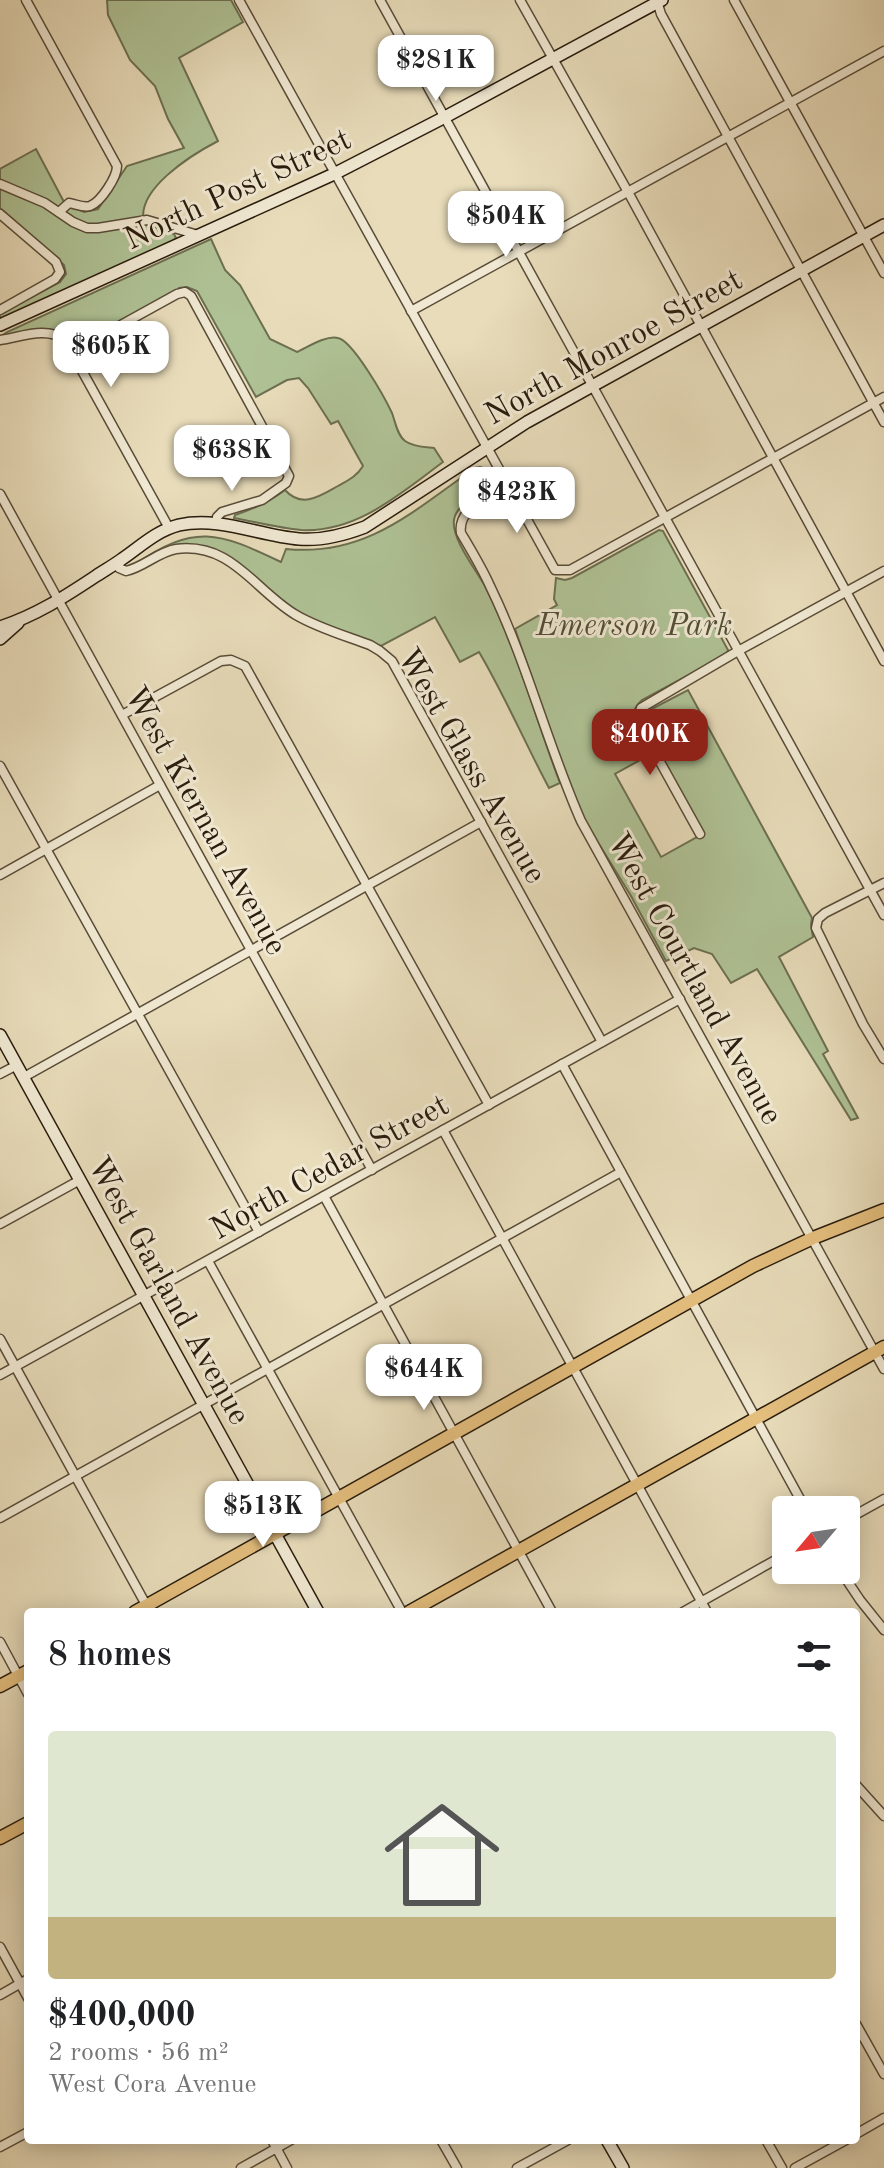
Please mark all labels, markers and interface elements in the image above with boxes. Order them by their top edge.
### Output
pin: $281K [380,35,492,103]
text: $281K [396,48,476,74]
street label: North Post Street [120,124,357,257]
pin: $504K [450,191,562,259]
text: $504K [466,204,546,230]
street label: North Monroe Street [480,265,748,433]
pin: $605K [55,321,167,389]
text: $605K [71,334,151,360]
pin: $638K [176,425,288,493]
text: $638K [192,438,272,464]
pin: $423K [461,467,573,535]
text: $423K [477,480,557,506]
park label: Emerson Park [535,611,732,643]
street label: West Glass Avenue [390,643,551,890]
street label: West Kiernan Avenue [117,682,291,961]
pin: $400K [594,709,706,777]
text: $400K [610,722,690,748]
street label: West Courtland Avenue [600,828,787,1130]
street label: North Cedar Street [206,1090,455,1247]
street label: West Garland Avenue [80,1152,254,1431]
pin: $644K [368,1344,480,1412]
text: $644K [384,1357,464,1383]
pin: $513K [207,1481,319,1549]
text: $513K [223,1494,303,1520]
north arrow [772,1496,860,1584]
map controls [772,1496,860,1584]
icon: filters [792,1634,836,1678]
text: 8 homes [48,1639,171,1673]
icon: home [370,1783,514,1927]
text: $400,000 [48,1999,196,2033]
text: 2 rooms · 56 m² [48,2040,229,2066]
text: West Cora Avenue [48,2072,257,2098]

